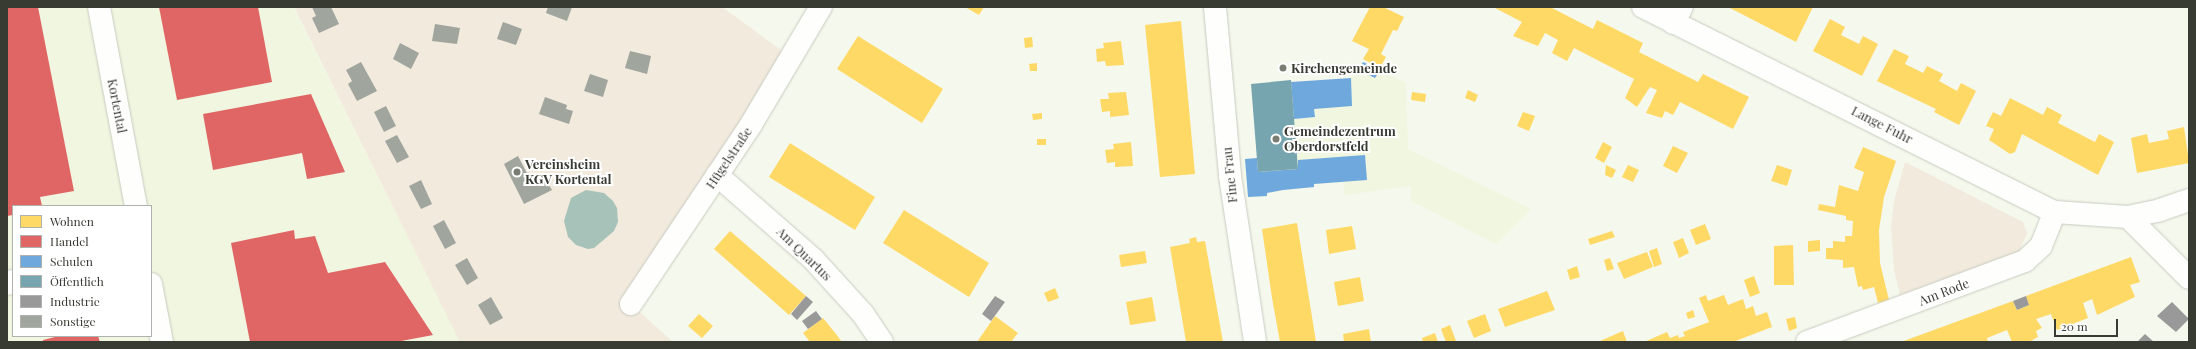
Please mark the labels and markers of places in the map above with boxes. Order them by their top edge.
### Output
place label: Kirchengemeinde [1291,60,1397,76]
marker: Kirchengemeinde [1278,63,1288,73]
place label: Gemeindezentrum Oberdorstfeld [1284,124,1396,155]
marker: Gemeindezentrum Oberdorstfeld [1271,134,1281,144]
place label: Vereinsheim KGV Kortental [525,157,612,188]
marker: Vereinsheim KGV Kortental [512,167,522,177]

